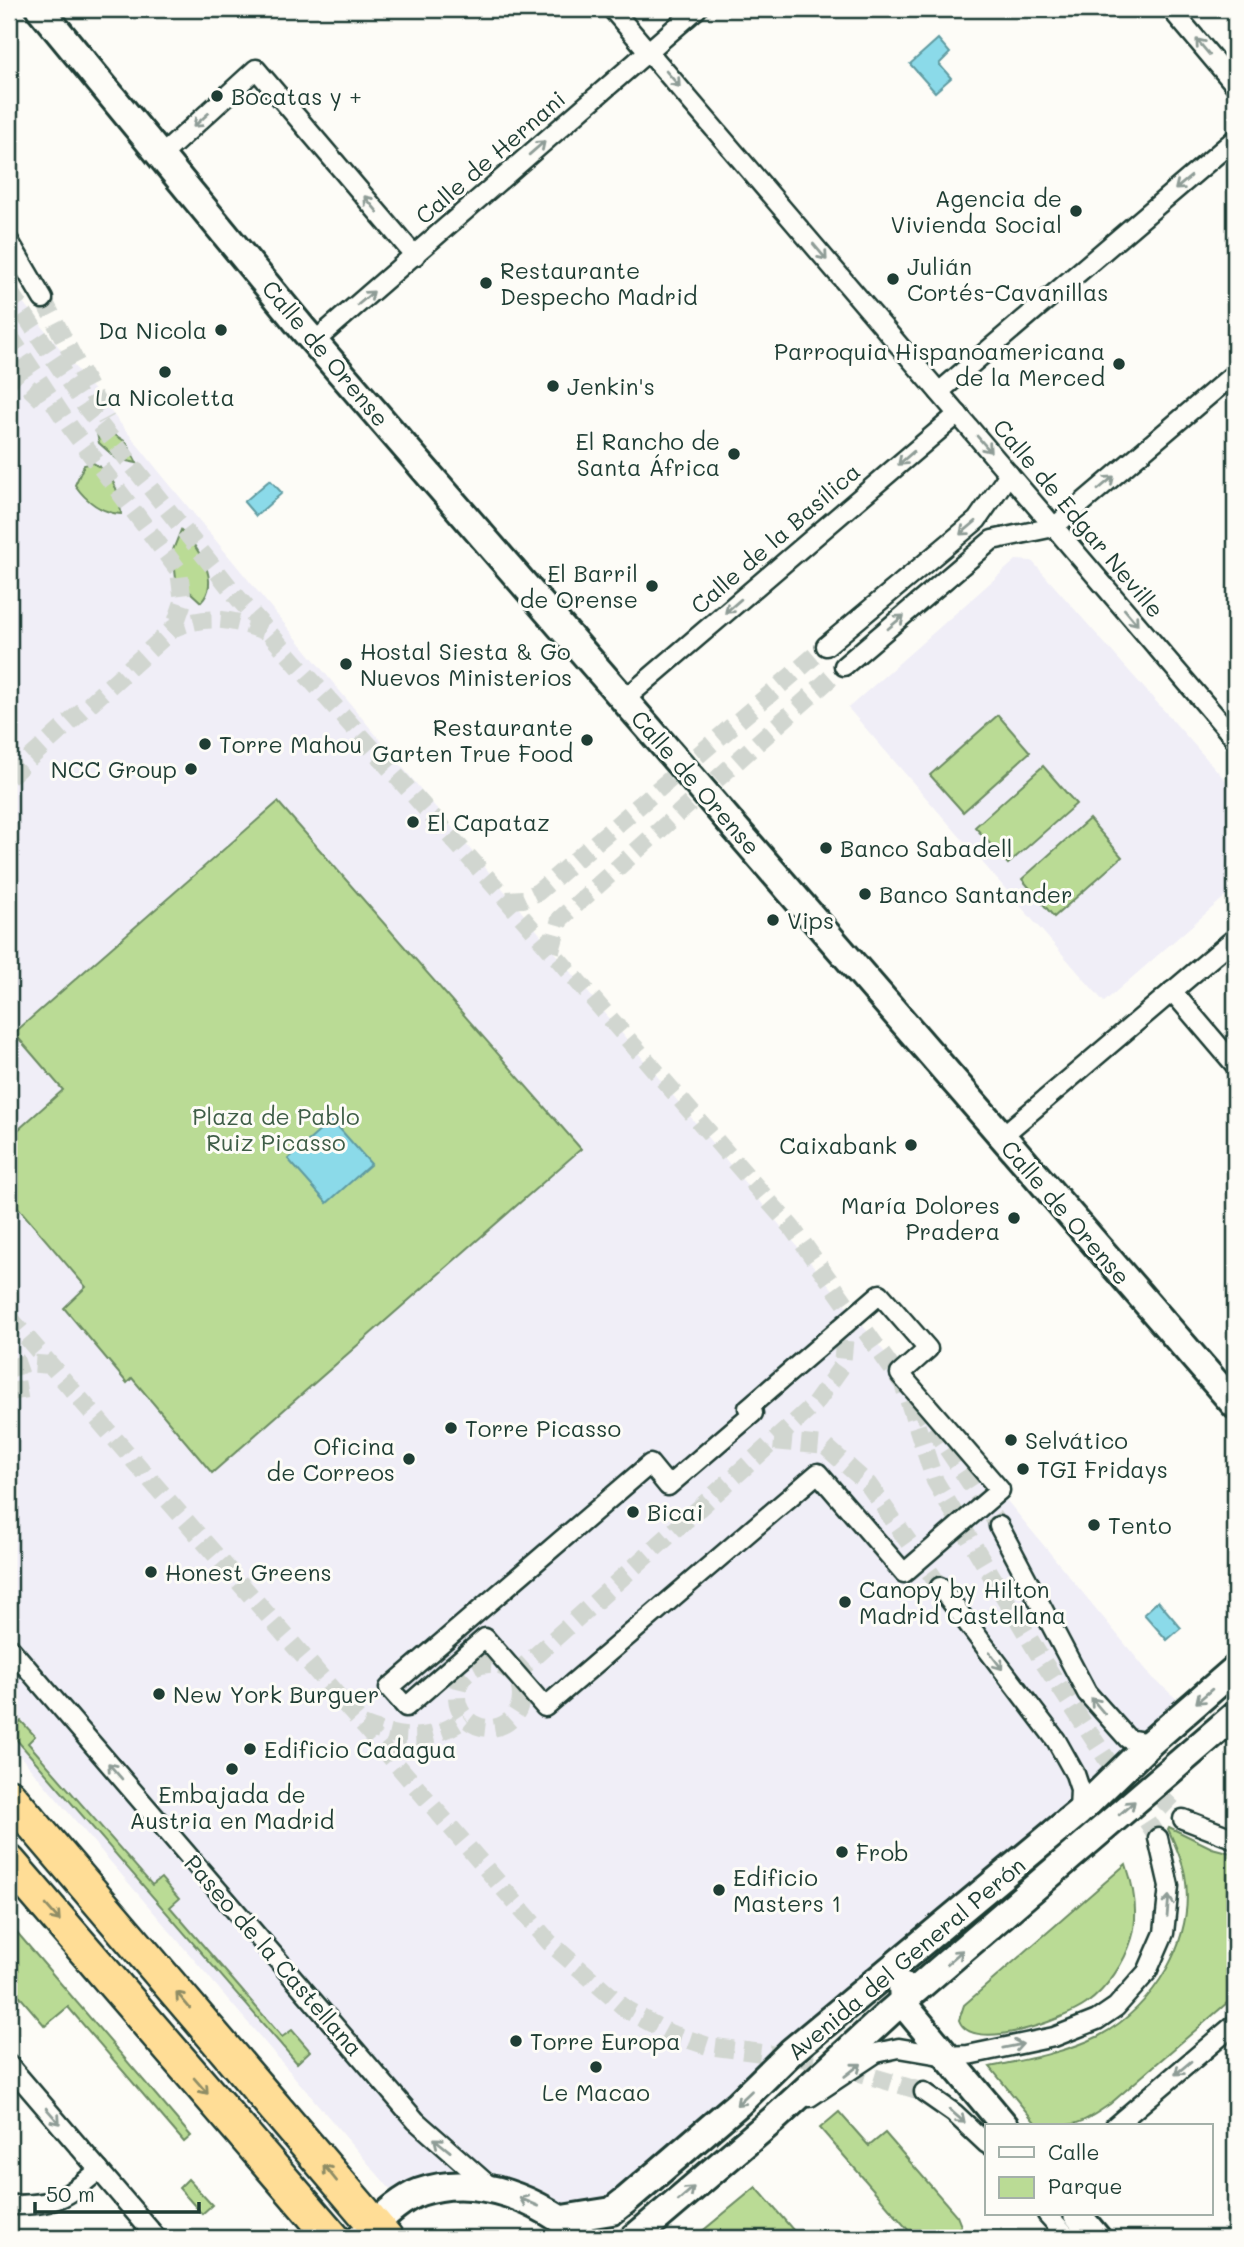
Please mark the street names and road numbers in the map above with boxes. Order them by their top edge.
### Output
street label: Calle de Hernani [409,84,571,230]
street label: Calle de Orense [256,274,396,432]
street label: Calle de Edgar Neville [987,412,1171,624]
street label: Calle de la Basílica [684,456,866,620]
street label: Calle de Orense [625,703,767,861]
street label: Calle de Orense [995,1133,1137,1291]
street label: Paseo de la Castellana [178,1848,370,2062]
street label: Avenida del General Perón [781,1850,1031,2066]

